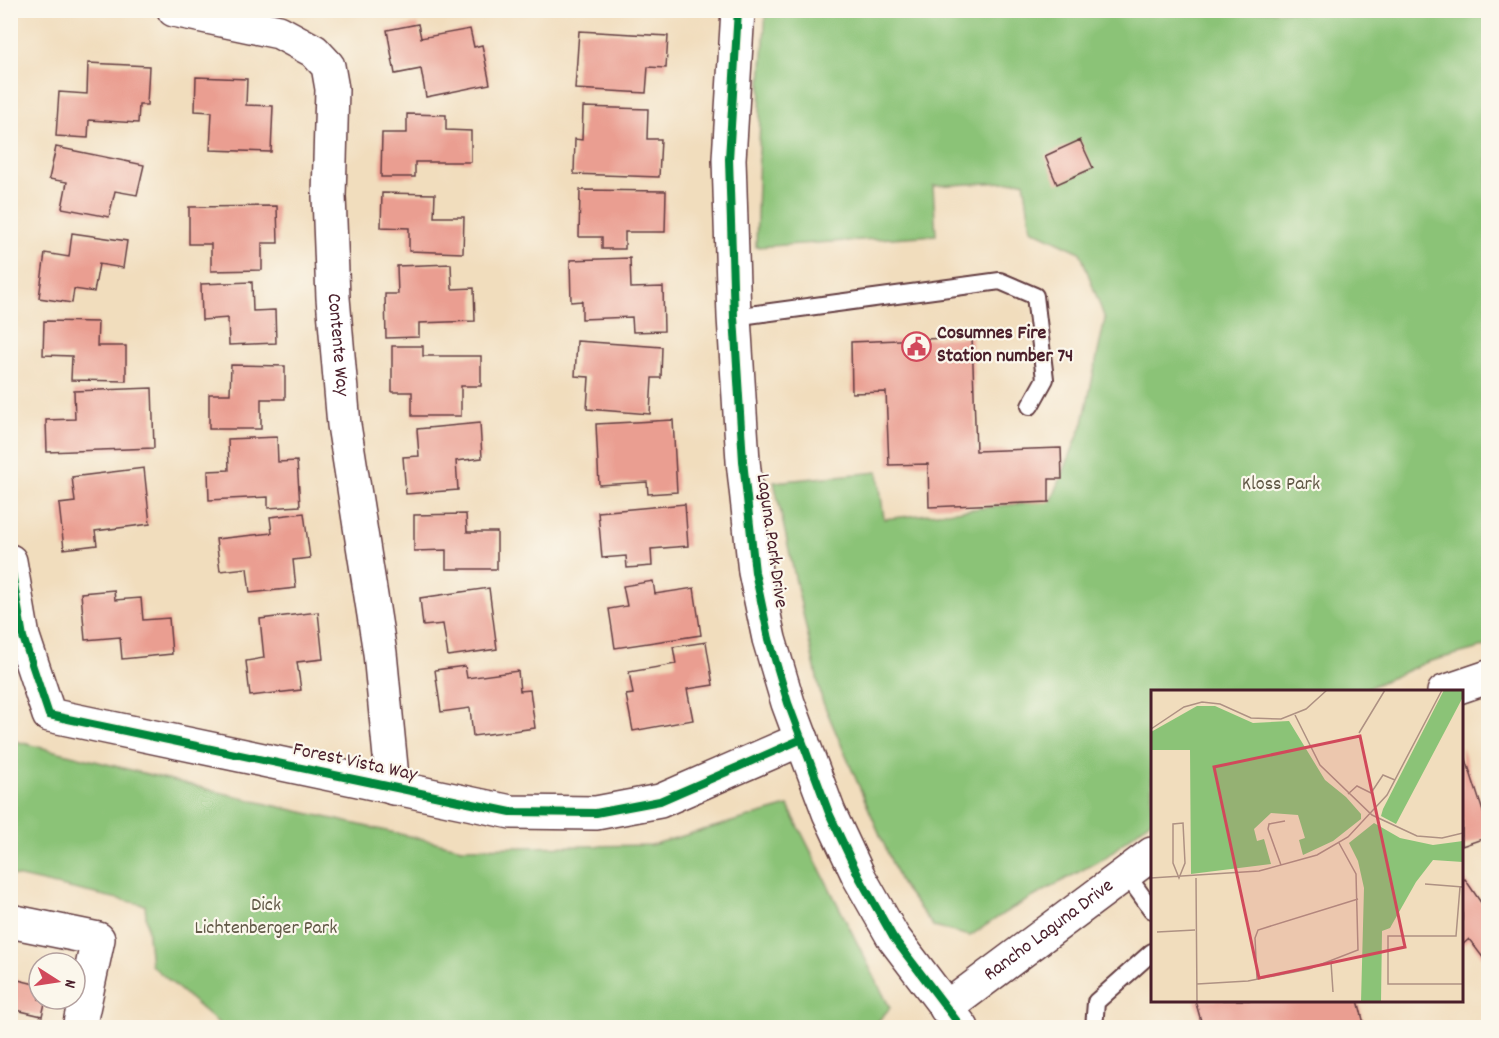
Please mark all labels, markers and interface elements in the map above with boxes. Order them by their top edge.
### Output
street label: Contente Way [319,292,356,398]
place label: Cosumnes Fire Station number 74 [937,320,1073,371]
public building icon: Cosumnes Fire Station number 74 [900,330,932,362]
park label: Kloss Park [1242,471,1320,499]
street label: Laguna Park Drive [748,472,794,610]
inset map [1151,690,1463,1002]
street label: Forest Vista Way [290,736,421,790]
street label: Rancho Laguna Drive [979,873,1120,989]
park label: Dick Lichtenberger Park [195,892,337,943]
north arrow [27,951,87,1011]
text: N [57,977,81,990]

